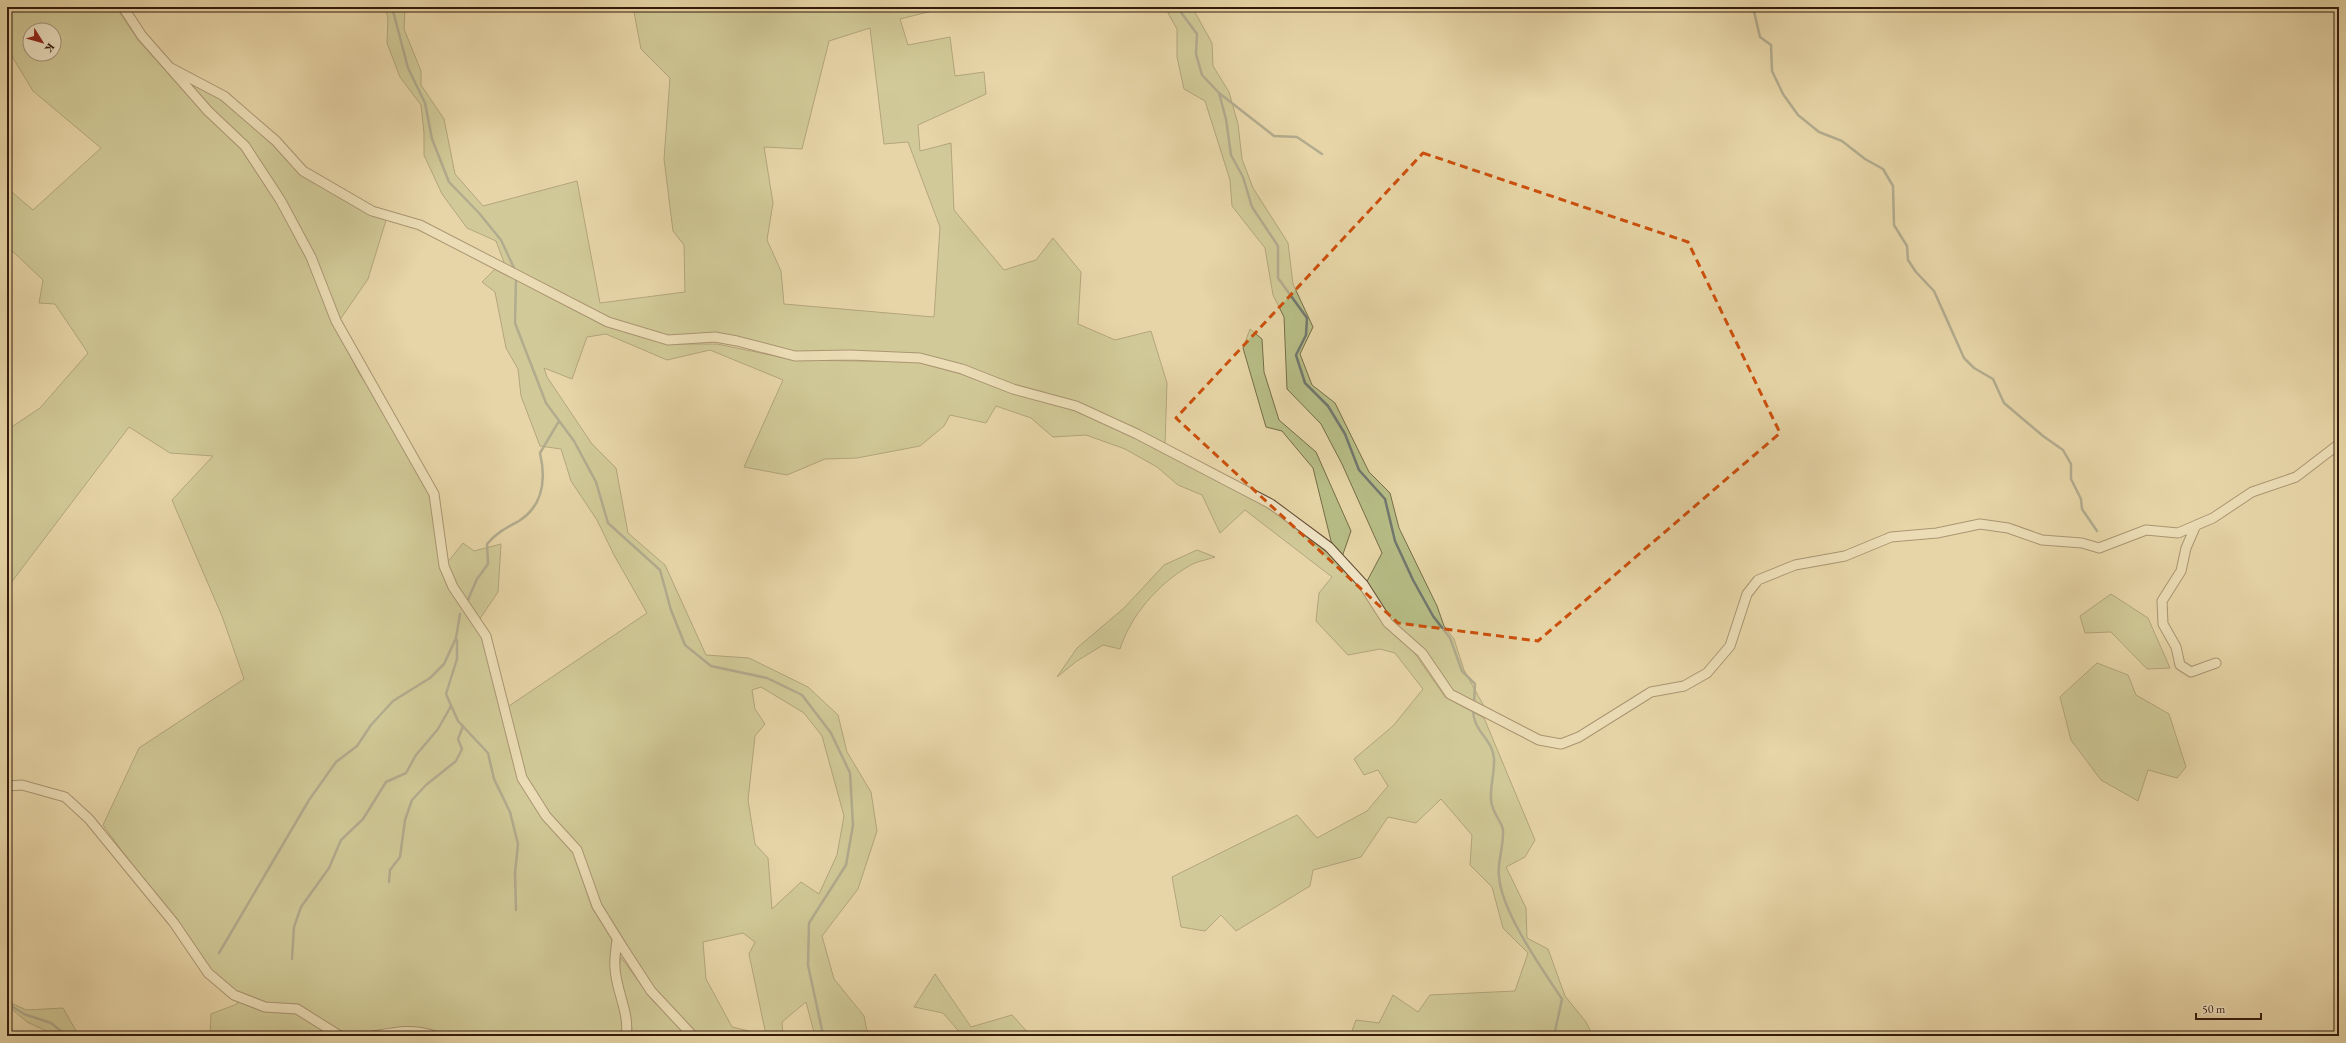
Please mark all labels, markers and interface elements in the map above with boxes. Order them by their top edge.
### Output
north arrow [22,22,62,62]
text: K [42,40,58,56]
scale bar [2196,995,2261,1021]
text: 50 m [2202,1001,2226,1017]

